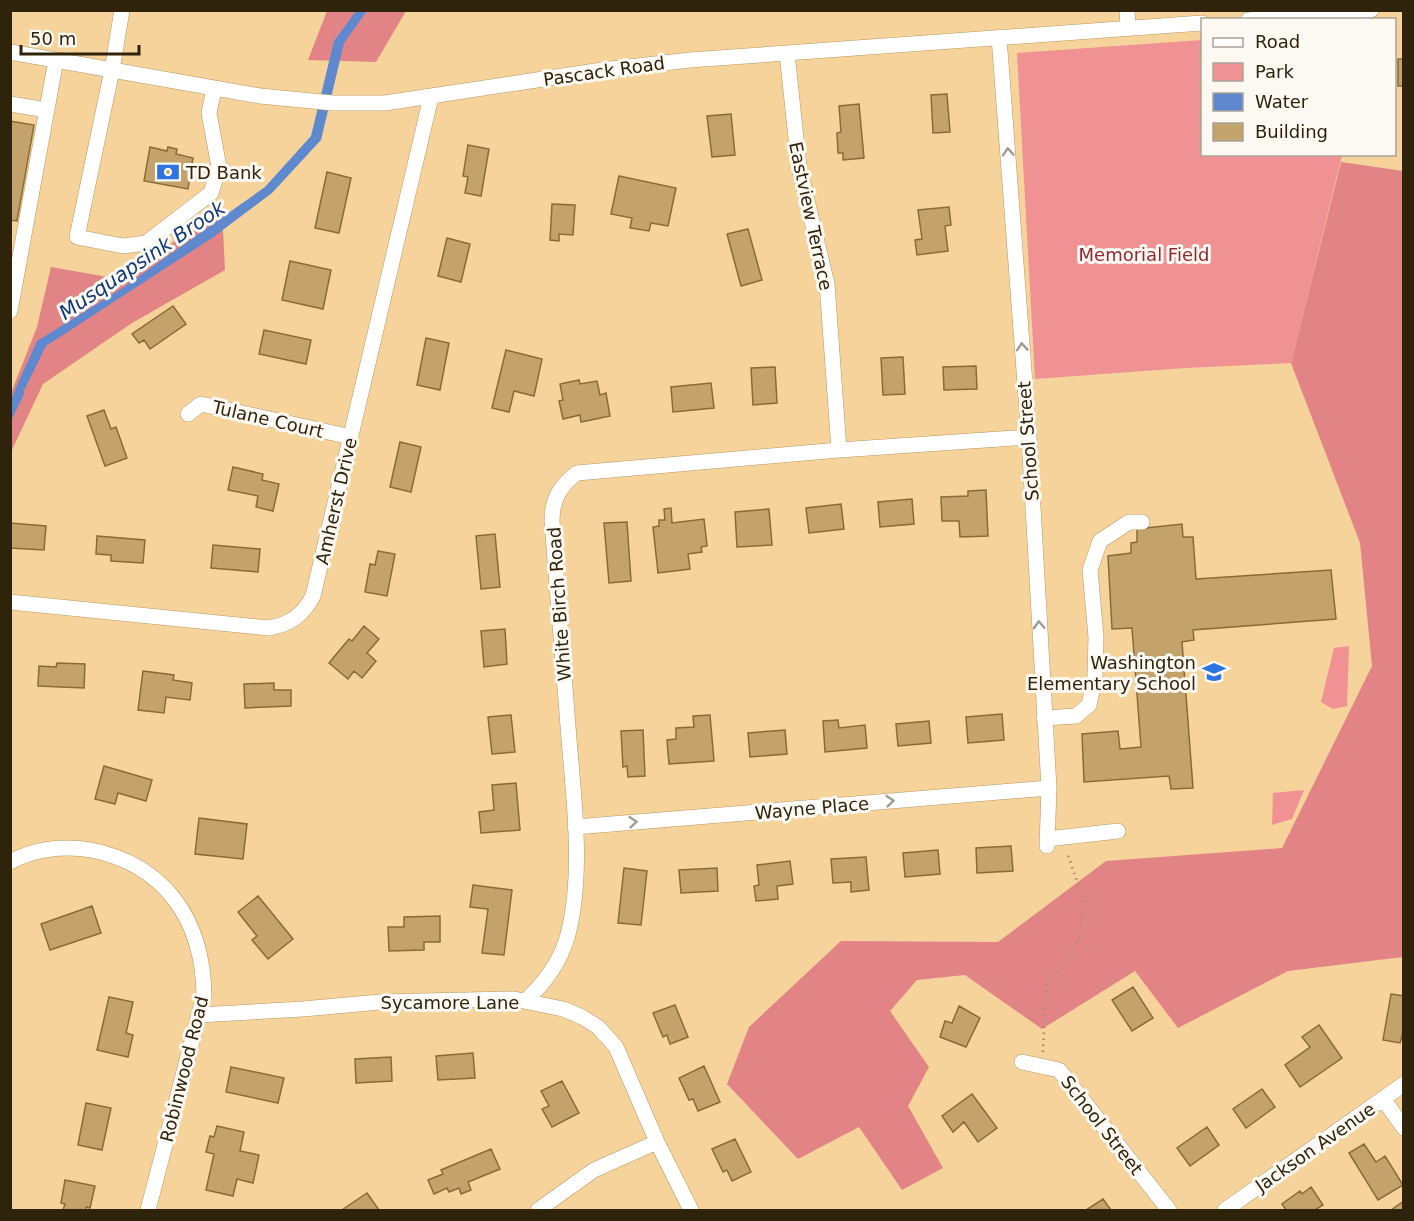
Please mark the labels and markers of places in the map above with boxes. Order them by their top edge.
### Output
bank icon: TD Bank [155,159,181,185]
place label: TD Bank [185,162,262,183]
place label: Washington Elementary School [1027,652,1196,694]
school or university icon: Washington Elementary School [1201,659,1227,685]

